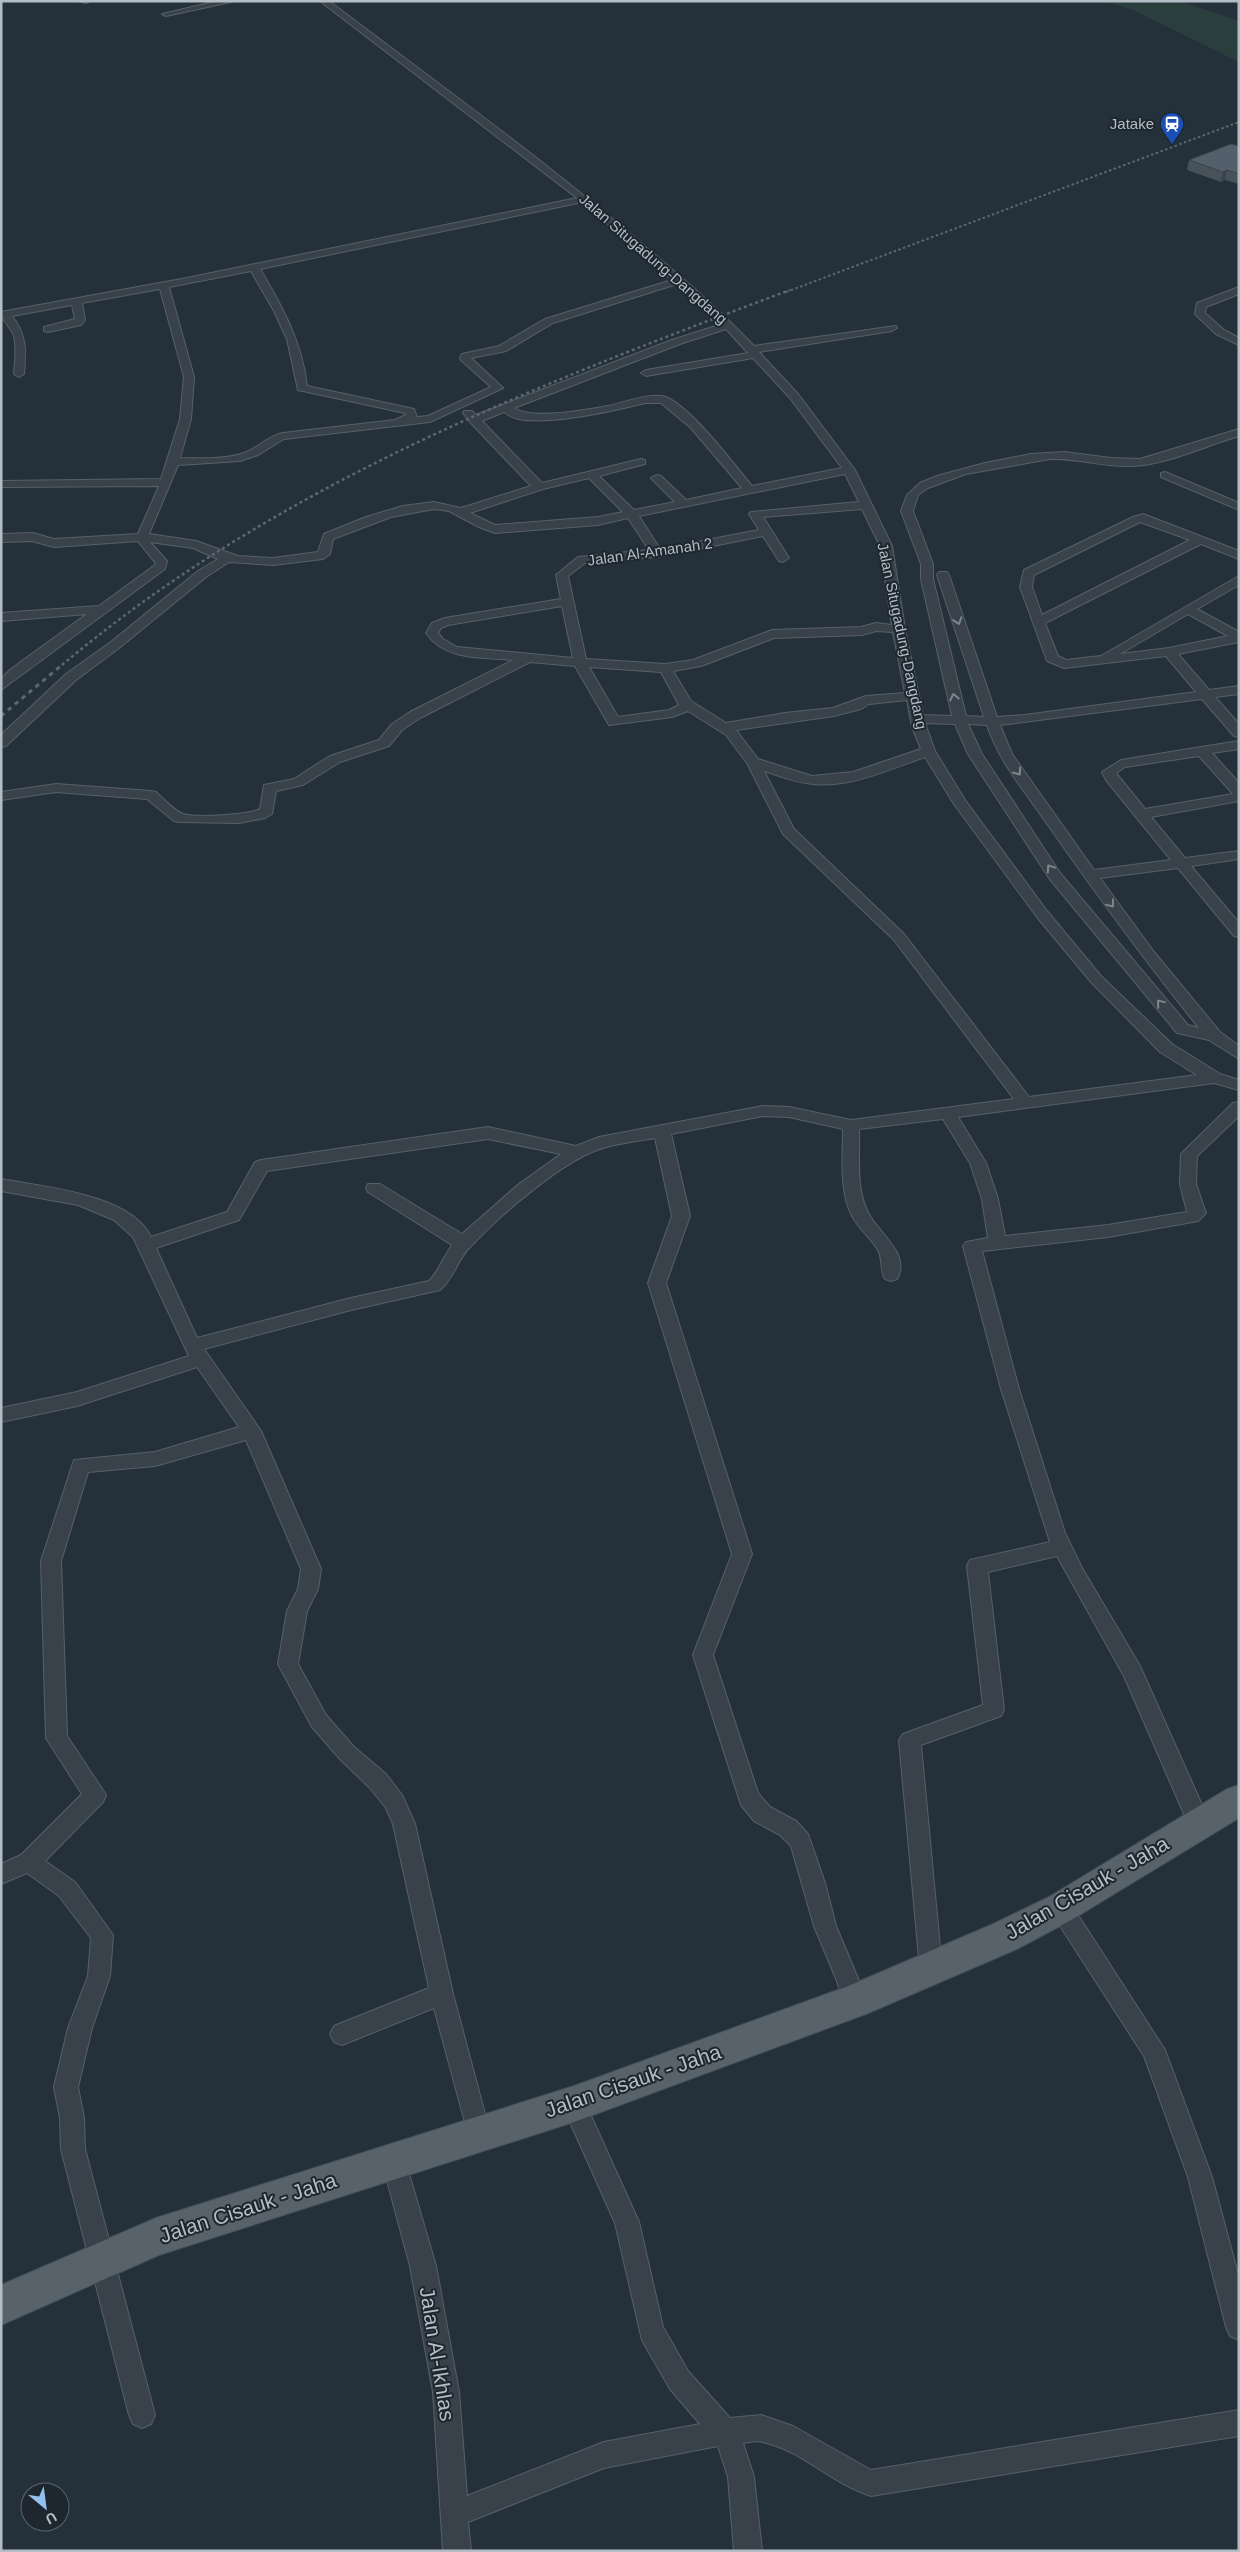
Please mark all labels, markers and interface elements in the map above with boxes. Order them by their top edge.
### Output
station icon: Jatake [1159,111,1185,145]
place label: Jatake [1110,115,1154,132]
street label: Jalan Situgadung-Dangdang [576,190,731,327]
street label: Jalan Al-Amanah 2 [586,534,713,569]
street label: Jalan Situgadung-Dangdang [874,541,931,731]
one-way arrow [952,616,962,625]
one-way arrow [950,692,960,701]
one-way arrow [1012,766,1021,775]
one-way arrow [1046,864,1056,873]
one-way arrow [1105,898,1114,908]
one-way arrow [1157,1000,1166,1009]
street label: Jalan Cisauk - Jaha [1001,1831,1173,1944]
street label: Jalan Cisauk - Jaha [542,2040,724,2121]
street label: Jalan Cisauk - Jaha [157,2168,339,2247]
street label: Jalan Al-Ikhlas [416,2285,459,2423]
north arrow [20,2482,70,2532]
text: U [43,2509,60,2528]

